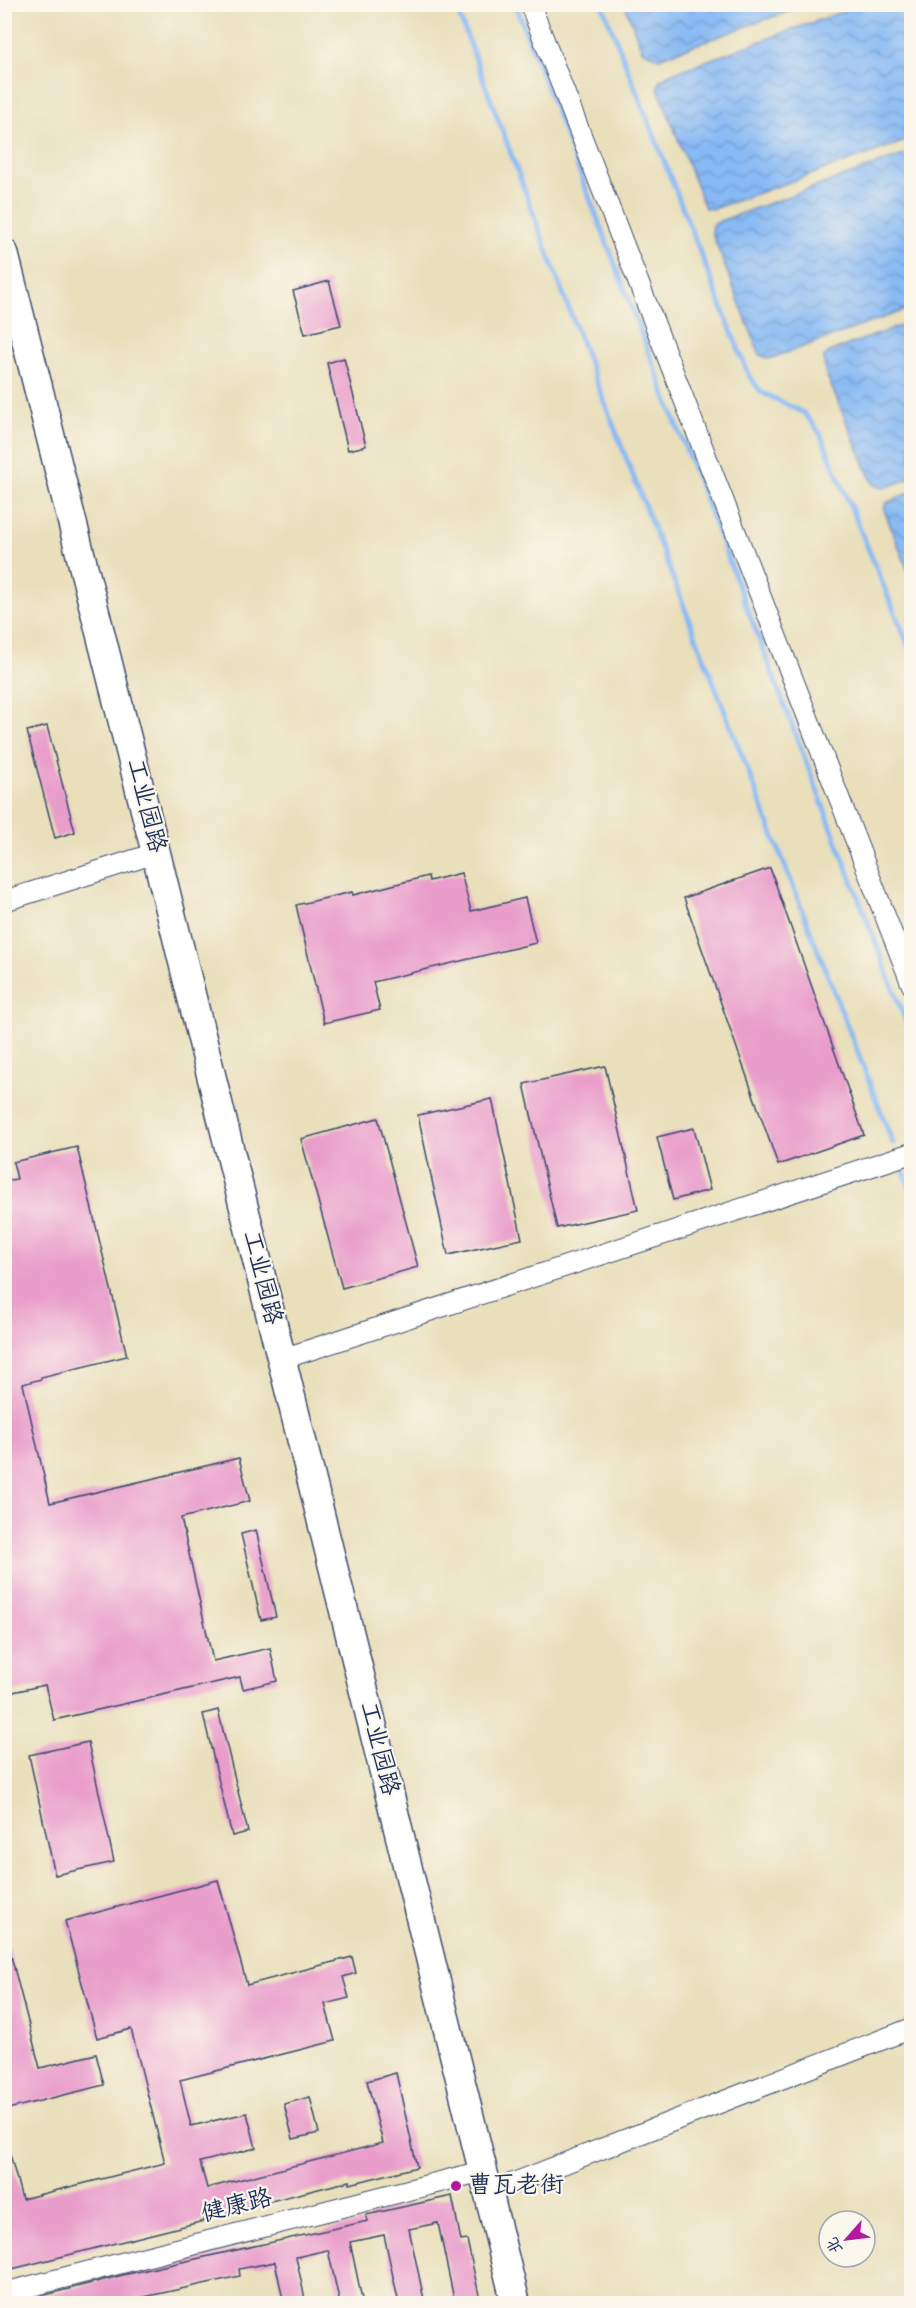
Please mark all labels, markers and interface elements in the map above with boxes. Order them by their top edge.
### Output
street label: 工业园路 [116,755,174,857]
street label: 工业园路 [232,1227,290,1329]
street label: 工业园路 [349,1698,407,1800]
place label: 曹瓦老街 [468,2169,564,2204]
marker: 曹瓦老街 [449,2179,463,2193]
street label: 健康路 [198,2181,276,2233]
north arrow [817,2209,877,2269]
text: 北 [821,2232,850,2258]

